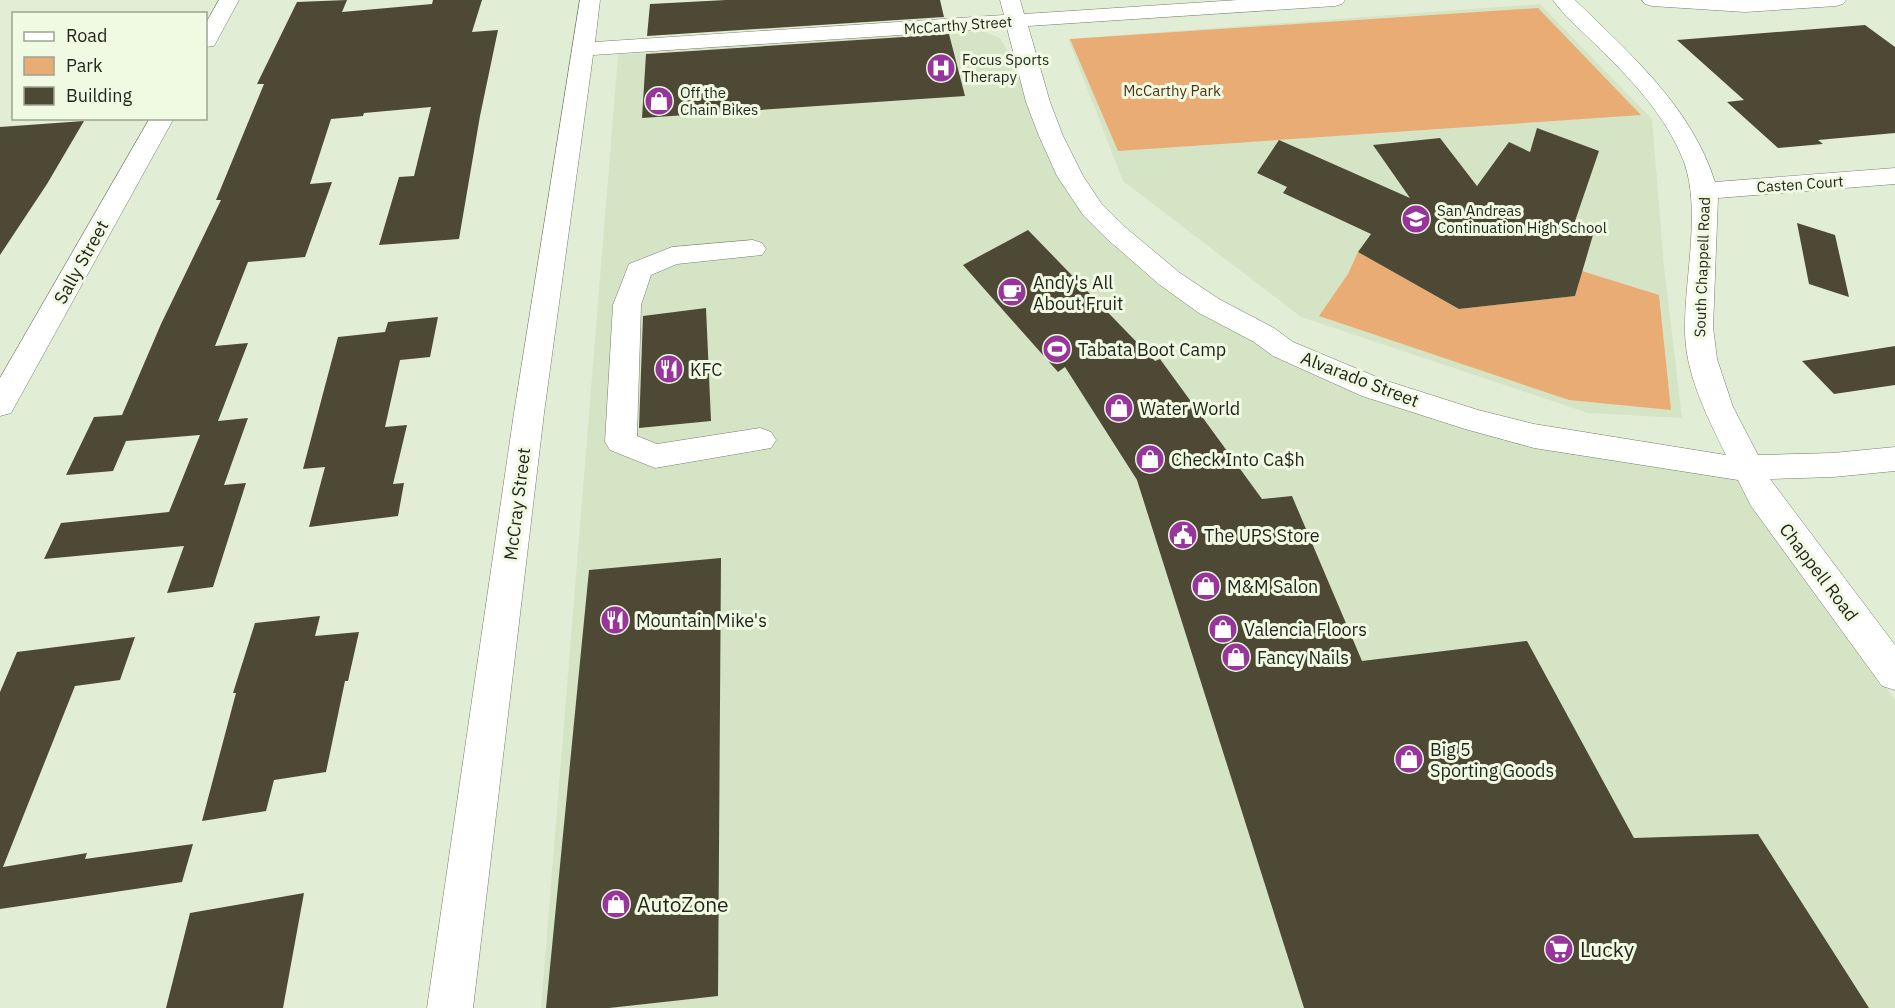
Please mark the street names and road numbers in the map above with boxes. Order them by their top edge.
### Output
street label: McCarthy Street [903,12,1013,38]
street label: Casten Court [1756,171,1844,197]
street label: South Chappell Road [1690,196,1714,338]
street label: Sally Street [49,216,113,308]
street label: Alvarado Street [1298,346,1422,412]
street label: McCray Street [499,446,535,562]
street label: Chappell Road [1775,518,1863,626]

